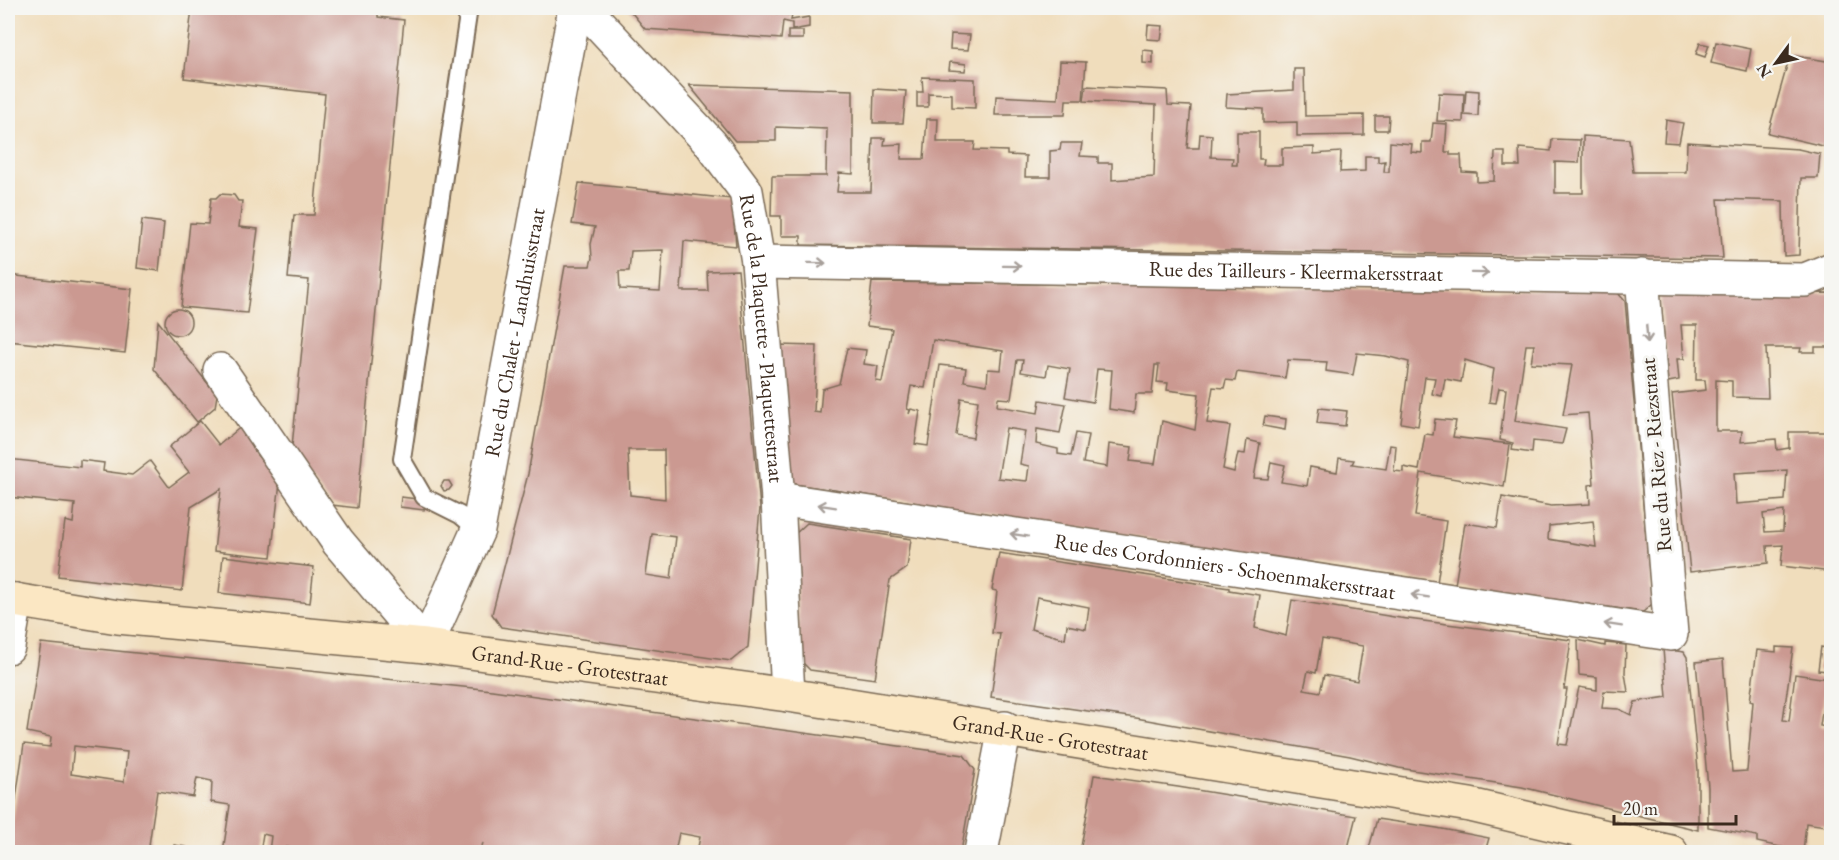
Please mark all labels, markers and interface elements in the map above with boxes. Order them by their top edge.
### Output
north arrow [1746,33,1806,93]
text: N [1751,60,1776,82]
street label: Rue de la Plaquette - Plaquettestraat [734,192,791,484]
street label: Rue du Chalet - Landhuisstraat [478,205,551,459]
street label: Rue des Tailleurs - Kleermakersstraat [1149,255,1444,287]
one-way arrow [806,257,826,269]
one-way arrow [1001,260,1021,272]
one-way arrow [1469,267,1489,279]
one-way arrow [1641,324,1652,344]
street label: Rue du Riez - Riezstraat [1634,356,1677,553]
one-way arrow [817,500,837,511]
street label: Rue des Cordonniers - Schoenmakersstraat [1053,527,1398,605]
one-way arrow [1010,530,1030,541]
one-way arrow [1411,590,1430,601]
one-way arrow [1603,619,1623,630]
street label: Grand-Rue - Grotestraat [470,638,670,692]
street label: Grand-Rue - Grotestraat [951,708,1151,766]
scale bar [1614,788,1736,826]
text: 20 m [1623,797,1658,820]

